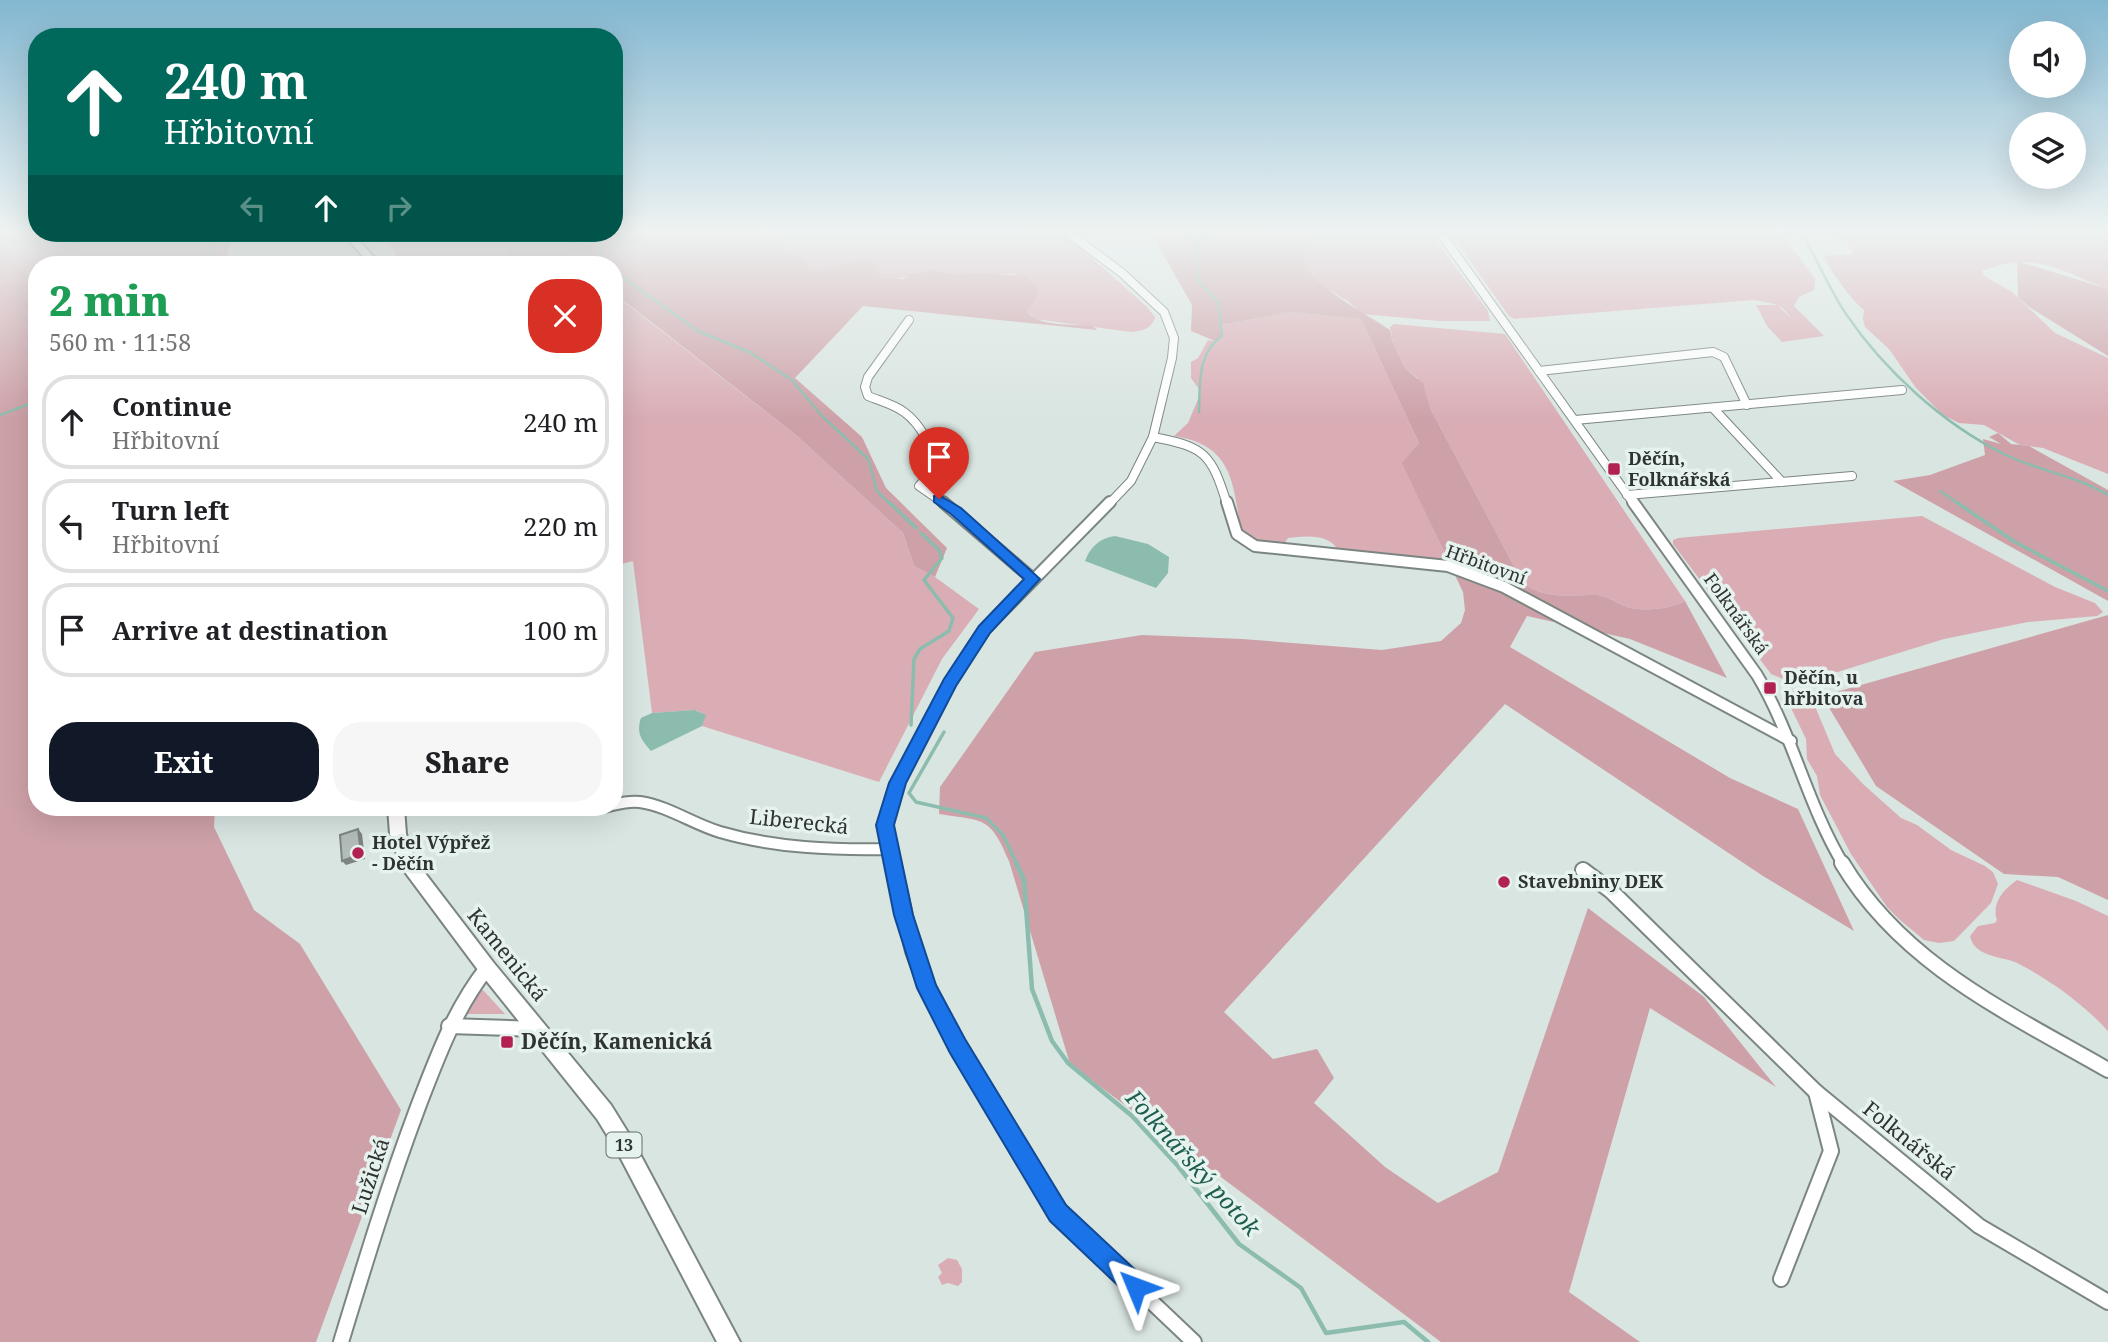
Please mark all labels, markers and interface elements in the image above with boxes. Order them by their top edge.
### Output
map controls [2009,21,2086,189]
button: sound [2009,21,2086,98]
text: 240 m [164,47,308,113]
icon: ahead [49,56,140,147]
text: Hřbitovní [164,110,313,153]
button: layers [2009,112,2086,189]
icon: left [234,189,272,227]
icon: ahead [307,189,345,227]
icon: right [380,189,418,227]
text: 2 min [49,271,170,328]
button: close [528,279,602,353]
text: 560 m · 11:58 [49,326,191,358]
text: Continue [112,388,232,424]
icon: ahead [53,403,91,441]
text: 240 m [523,404,598,440]
text: Hřbitovní [112,424,219,456]
pin [909,427,969,499]
icon: arrive [920,438,958,476]
place label: Děčín, Folknářská [1628,446,1731,491]
marker: Děčín, Folknářská [1606,461,1622,477]
text: Turn left [112,492,229,528]
icon: left [53,507,91,545]
text: 220 m [523,508,598,544]
text: Hřbitovní [112,528,219,560]
street label: Hřbitovní [1443,538,1530,590]
street label: Folknářská [1699,568,1775,659]
icon: arrive [53,611,91,649]
text: Arrive at destination [112,612,388,648]
text: 100 m [523,612,598,648]
place label: Děčín, u hřbitova [1784,665,1864,710]
marker: Děčín, u hřbitova [1762,680,1778,696]
button: Exit [49,722,319,802]
button: Share [333,722,602,802]
street label: Liberecká [748,802,850,840]
place label: Hotel Výpřež - Děčín [372,830,490,875]
marker: Hotel Výpřež - Děčín [350,845,366,861]
place label: Stavebniny DEK [1518,869,1664,893]
marker: Stavebniny DEK [1496,874,1512,890]
street label: Kamenická [462,902,554,1007]
place label: Děčín, Kamenická [521,1027,712,1055]
marker: Děčín, Kamenická [499,1034,515,1050]
water label: Folknářský potok [1119,1081,1269,1243]
street label: Folknářská [1858,1094,1962,1186]
road number: 13 [606,1133,642,1158]
street label: Lužická [345,1134,395,1217]
position arrow [1099,1250,1173,1324]

